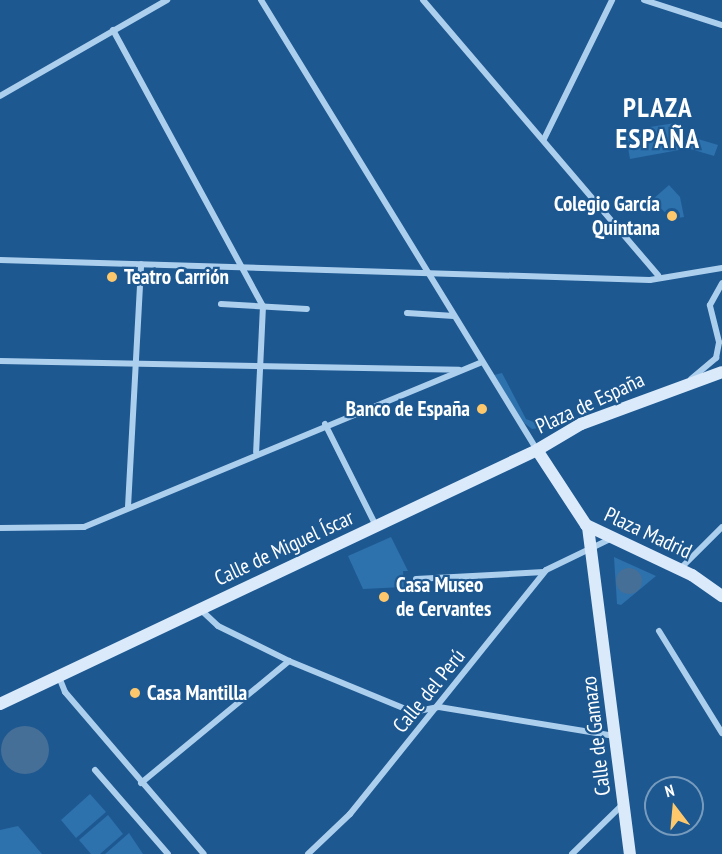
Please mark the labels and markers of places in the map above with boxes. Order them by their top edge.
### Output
place label: Colegio García Quintana [554,191,660,241]
marker: Colegio García Quintana [665,209,679,223]
place label: Teatro Carrión [124,264,229,290]
marker: Teatro Carrión [105,270,119,284]
place label: Banco de España [346,396,470,422]
marker: Banco de España [475,402,489,416]
place label: Casa Museo de Cervantes [396,572,492,622]
marker: Casa Museo de Cervantes [377,590,391,604]
place label: Casa Mantilla [147,680,247,706]
marker: Casa Mantilla [128,686,142,700]

